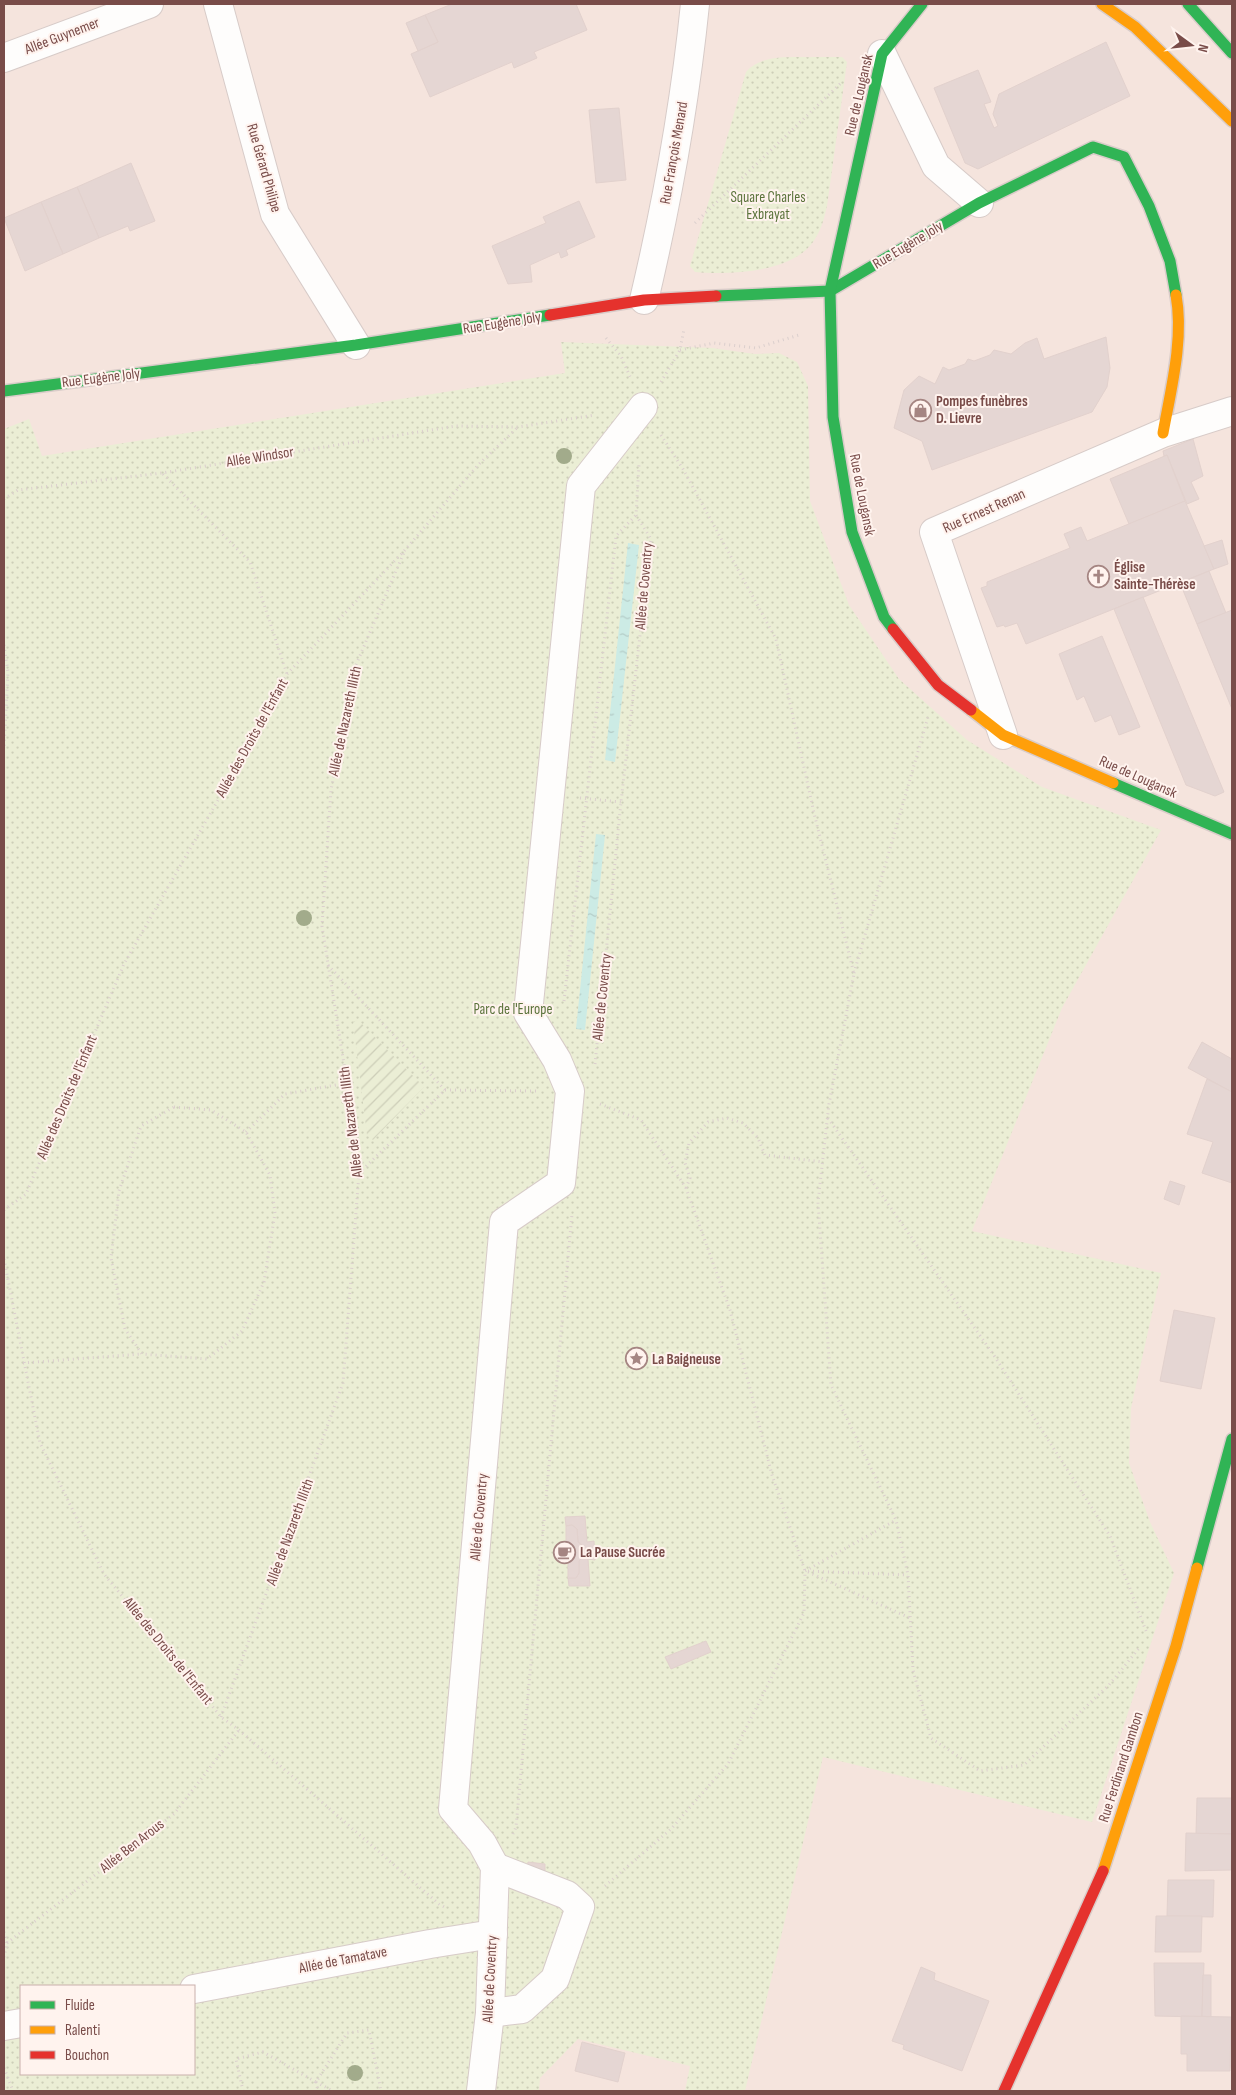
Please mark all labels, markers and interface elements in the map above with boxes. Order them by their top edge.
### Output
street label: Allée Guynemer [21,13,103,59]
north arrow [1166,20,1216,70]
text: N [1194,42,1212,54]
street label: Rue de Lougansk [840,52,878,138]
street label: Rue François Menard [656,100,692,206]
street label: Rue Gérard Philipe [242,121,286,215]
park label: Square Charles Exbrayat [730,188,806,224]
street label: Rue Eugène Joly [869,216,947,273]
street label: Rue Eugène Joly [462,307,543,339]
street label: Rue Eugène Joly [61,364,141,392]
place label: Pompes funèbres D. Lievre [936,392,1028,428]
shop icon: Pompes funèbres D. Lievre [908,398,932,422]
street label: Allée Windsor [224,442,296,472]
street label: Rue de Lougansk [845,452,879,538]
street label: Rue Ernest Renan [940,484,1028,538]
street label: Allée de Coventry [631,541,657,631]
place label: Église Sainte-Thérèse [1114,558,1196,594]
church icon: Église Sainte-Thérèse [1086,564,1110,588]
street label: Allée de Nazareth Illith [324,664,366,779]
street label: Allée des Droits de l'Enfant [211,675,293,802]
street label: Rue de Lougansk [1096,751,1180,803]
street label: Allée de Coventry [588,952,616,1043]
park label: Parc de l'Europe [473,1000,553,1019]
street label: Allée des Droits de l'Enfant [32,1032,102,1163]
street label: Allée de Nazareth Illith [335,1065,367,1180]
place icon: La Baigneuse [624,1347,648,1371]
place label: La Baigneuse [652,1350,721,1369]
street label: Allée de Coventry [466,1472,492,1562]
street label: Allée de Nazareth Illith [262,1476,318,1589]
cafe icon: La Pause Sucrée [552,1540,576,1564]
place label: La Pause Sucrée [580,1543,665,1562]
street label: Allée des Droits de l'Enfant [118,1593,217,1709]
street label: Rue Ferdinand Gambon [1094,1709,1148,1825]
street label: Allée Ben Arous [95,1815,168,1878]
street label: Allée de Coventry [478,1935,502,2024]
street label: Allée de Tamatave [296,1942,389,1978]
legend [20,1985,195,2075]
text: Fluide [65,1996,95,2015]
text: Ralenti [65,2021,100,2040]
text: Bouchon [65,2046,109,2065]

